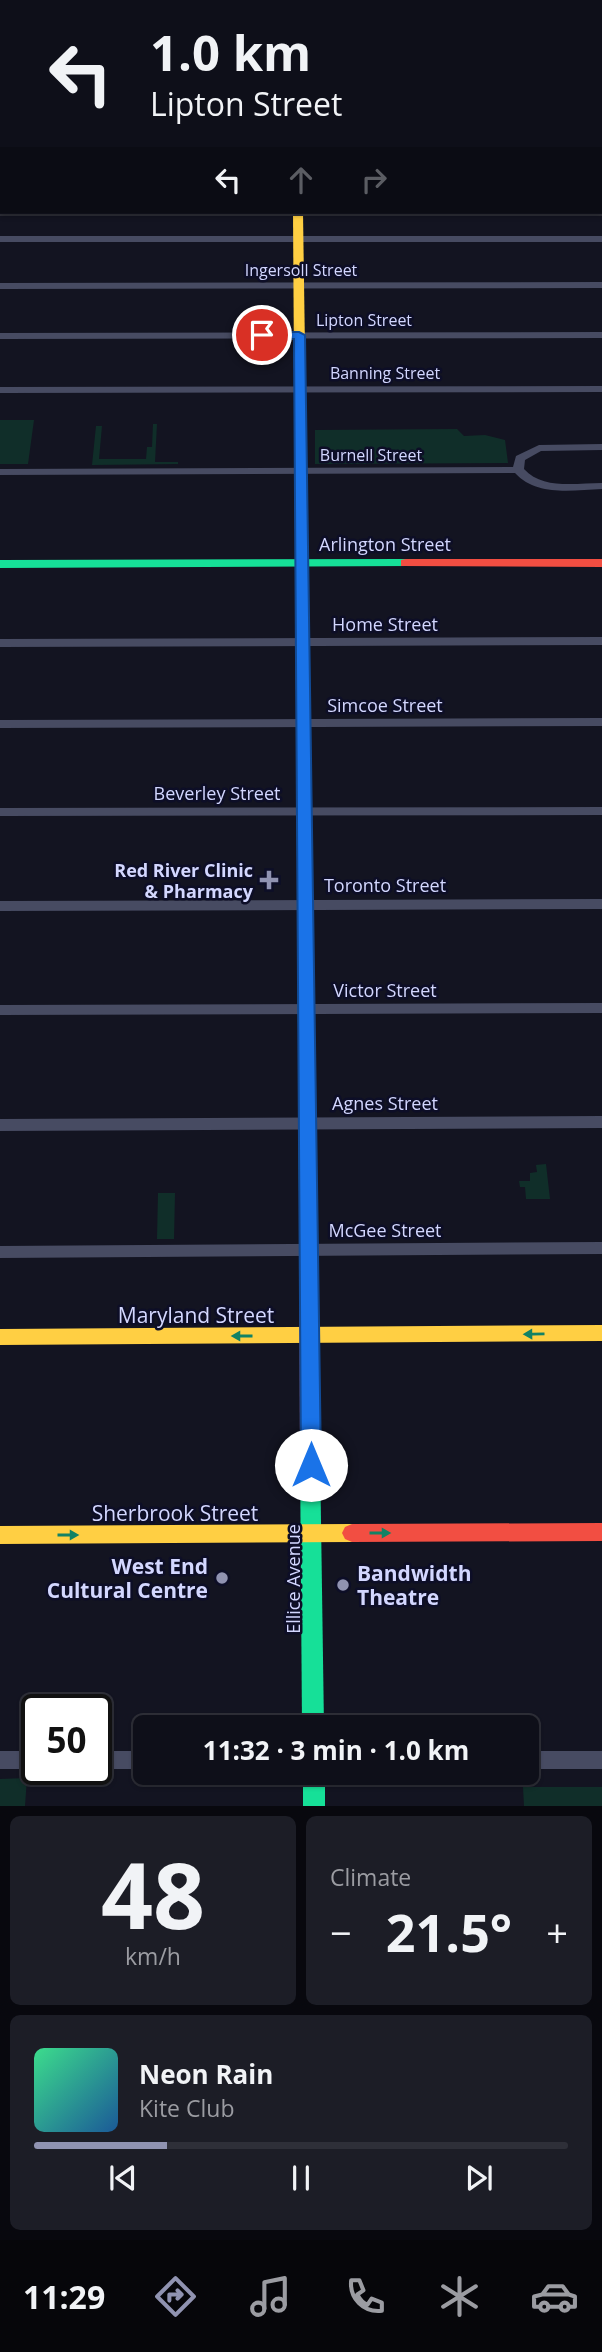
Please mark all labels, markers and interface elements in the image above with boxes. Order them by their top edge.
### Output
text: 1.0 km [150,19,311,85]
icon: left [35,28,126,119]
text: Lipton Street [150,82,342,125]
icon: left [209,161,247,199]
icon: ahead [282,161,320,199]
icon: right [355,161,393,199]
street label: Ingersoll Street [245,259,358,281]
pin [232,305,292,365]
street label: Lipton Street [316,309,412,331]
icon: arrive [243,316,281,354]
street label: Banning Street [330,362,440,384]
street label: Burnell Street [320,444,423,466]
street label: Arlington Street [319,532,451,556]
street label: Home Street [332,612,438,636]
street label: Simcoe Street [327,693,443,717]
street label: Beverley Street [154,781,280,805]
place label: Red River Clinic & Pharmacy [114,858,254,903]
marker: Red River Clinic & Pharmacy [259,870,279,890]
street label: Toronto Street [324,873,446,897]
street label: Victor Street [333,978,437,1002]
street label: Agnes Street [332,1091,438,1115]
street label: McGee Street [328,1218,442,1242]
street label: Maryland Street [118,1301,274,1329]
one-way arrow [523,1328,545,1340]
one-way arrow [230,1330,252,1342]
position arrow [274,1428,348,1502]
street label: Sherbrook Street [92,1499,258,1527]
street label: Ellice Avenue [281,1524,305,1634]
one-way arrow [369,1527,391,1539]
one-way arrow [57,1529,79,1540]
place label: West End Cultural Centre [47,1552,208,1604]
place label: Bandwidth Theatre [357,1559,471,1611]
marker: West End Cultural Centre [214,1570,230,1586]
marker: Bandwidth Theatre [335,1577,351,1593]
speed limit sign: 50 [21,1694,112,1785]
text: 11:32 · 3 min · 1.0 km [203,1732,469,1768]
text: 48 [101,1832,205,1956]
text: Climate [330,1861,411,1893]
text: 21.5° [386,1896,512,1967]
text: − [330,1906,352,1958]
text: + [546,1906,568,1958]
text: km/h [125,1940,181,1972]
text: Neon Rain [139,2056,273,2092]
text: Kite Club [139,2092,234,2124]
icon: previous [104,2159,142,2197]
icon: pause [282,2159,320,2197]
icon: next [460,2159,498,2197]
icon: directions [151,2272,200,2321]
icon: music [246,2272,295,2321]
icon: phone [341,2272,390,2321]
icon: climate [435,2272,484,2321]
icon: car [530,2272,579,2321]
text: 11:29 [23,2275,105,2318]

